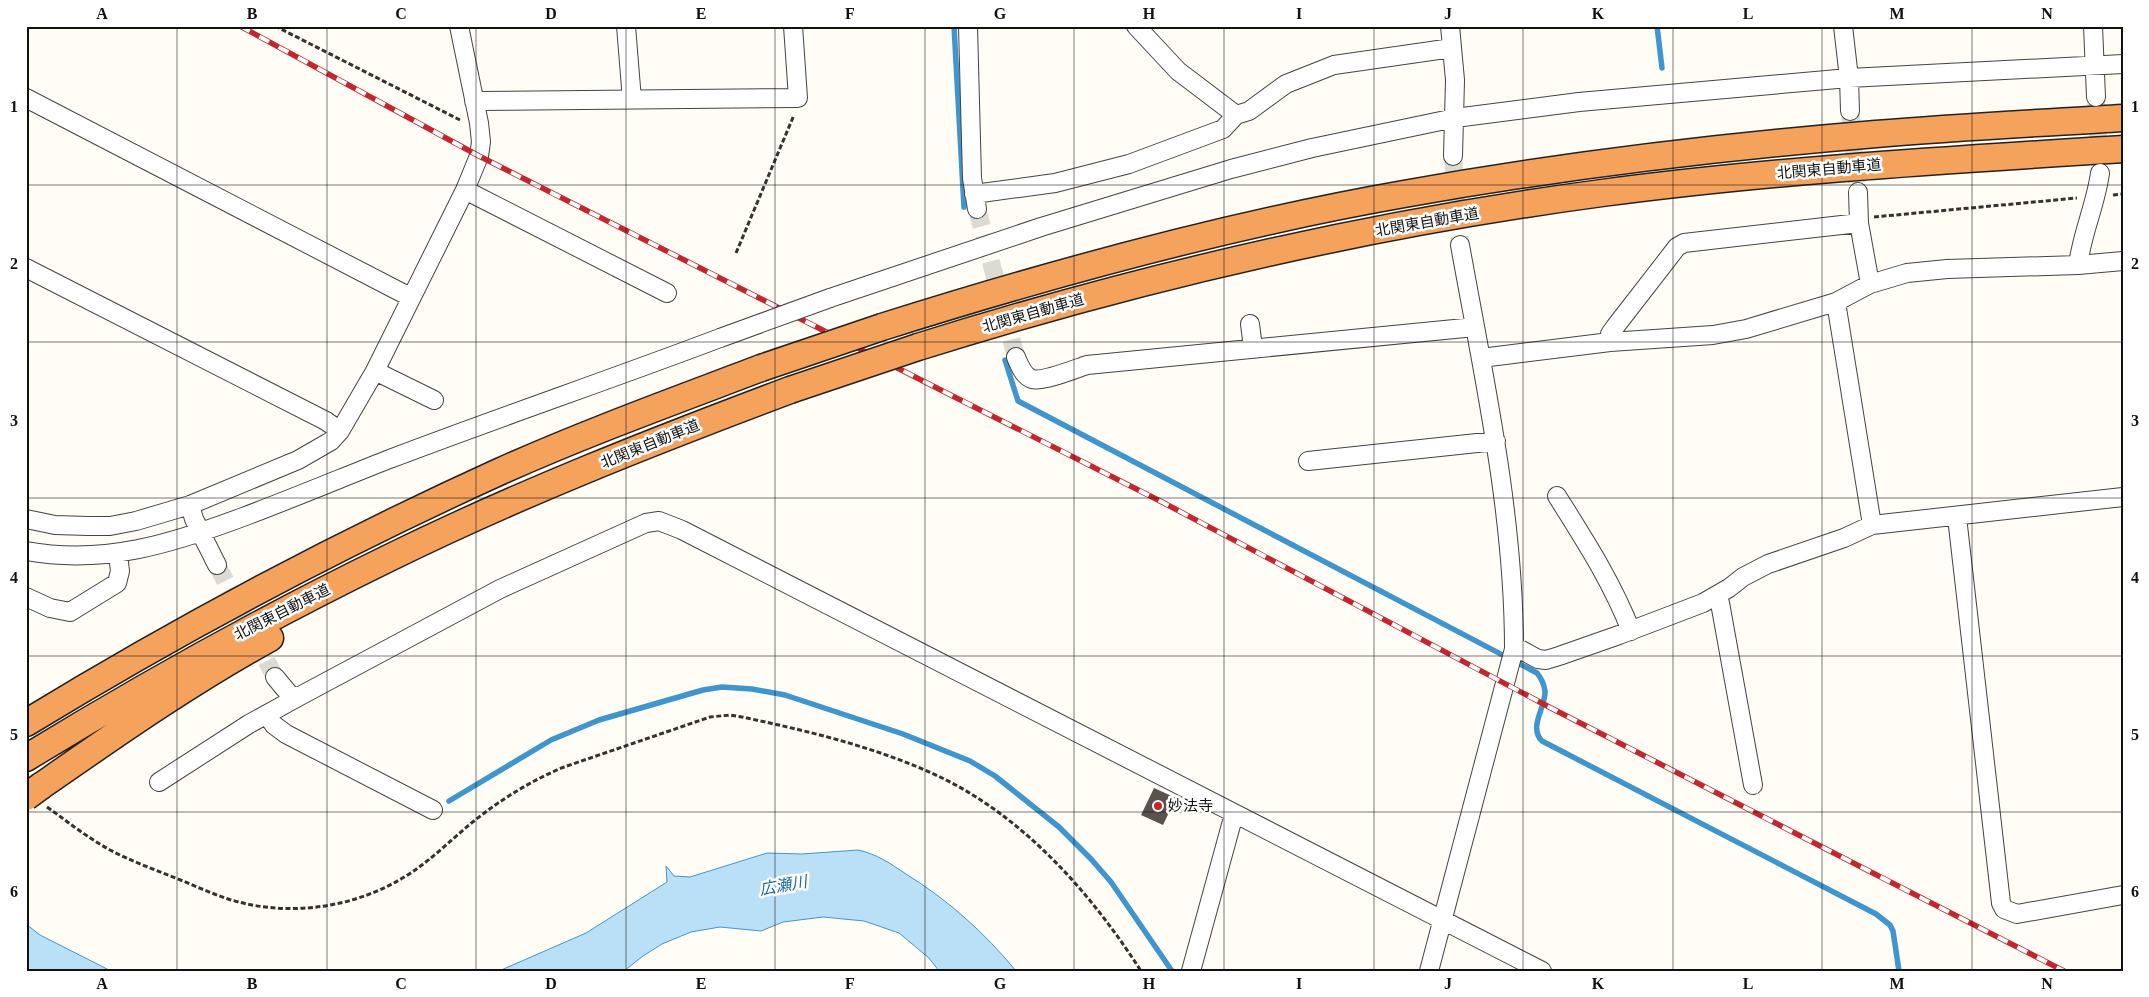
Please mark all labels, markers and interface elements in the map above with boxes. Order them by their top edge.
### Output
text: A [96,5,108,22]
text: B [247,5,258,22]
text: C [395,5,407,22]
text: D [545,5,557,22]
text: E [696,5,706,22]
text: F [845,5,855,22]
text: G [994,5,1007,22]
text: H [1143,5,1156,22]
text: I [1296,5,1302,22]
text: J [1444,5,1452,22]
text: K [1592,5,1605,22]
text: L [1743,5,1753,22]
text: M [1889,5,1905,22]
text: N [2041,5,2053,22]
text: 1 [10,98,18,115]
text: 1 [2131,98,2139,115]
street label: 北関東自動車道 [1776,155,1882,182]
street label: 北関東自動車道 [1374,204,1480,239]
text: 2 [10,255,18,272]
text: 2 [2131,255,2139,272]
street label: 北関東自動車道 [980,290,1086,335]
text: 3 [10,412,18,429]
text: 3 [2131,412,2139,429]
street label: 北関東自動車道 [598,416,702,471]
text: 4 [10,569,18,586]
text: 4 [2131,569,2139,586]
street label: 北関東自動車道 [231,580,332,643]
text: 5 [10,726,18,743]
text: 5 [2131,726,2139,743]
place label: 妙法寺 [1168,798,1213,814]
marker: 妙法寺 [1152,800,1164,812]
water label: 広瀬川 [758,873,810,898]
text: 6 [10,883,18,900]
text: 6 [2131,883,2139,900]
text: A [96,975,108,992]
text: B [247,975,258,992]
text: C [395,975,407,992]
text: D [545,975,557,992]
text: E [696,975,706,992]
text: F [845,975,855,992]
text: G [994,975,1007,992]
text: H [1143,975,1156,992]
text: I [1296,975,1302,992]
text: J [1444,975,1452,992]
text: K [1592,975,1605,992]
text: L [1743,975,1753,992]
text: M [1889,975,1905,992]
text: N [2041,975,2053,992]

